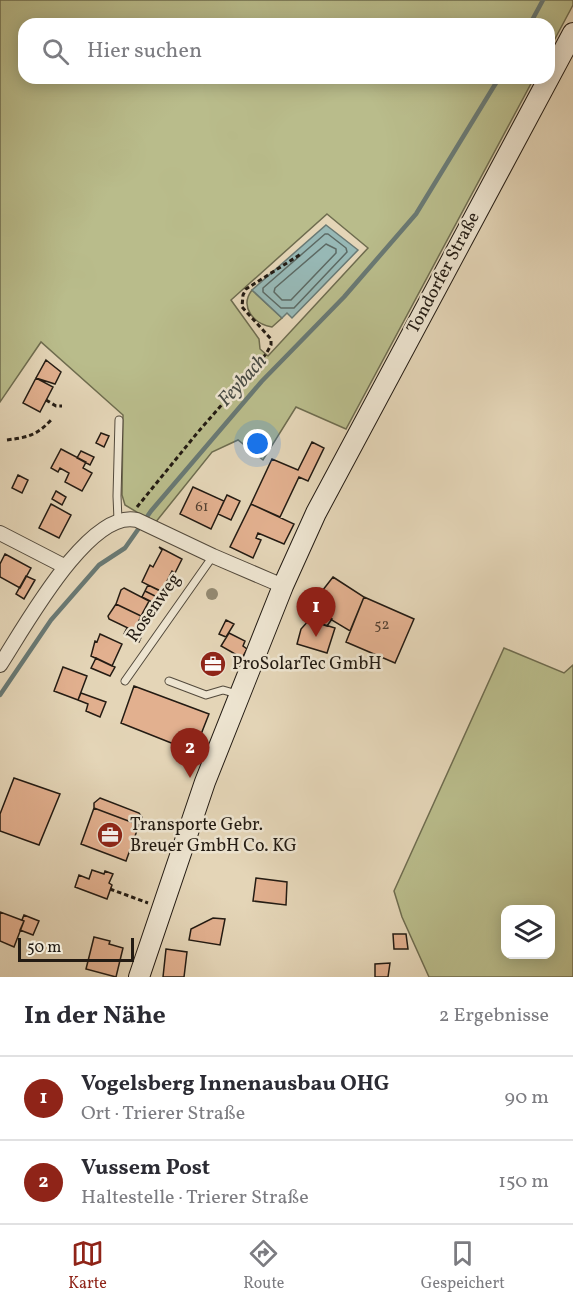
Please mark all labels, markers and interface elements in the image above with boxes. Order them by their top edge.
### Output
search box [18,18,555,84]
icon: search [39,35,72,68]
text: Hier suchen [87,36,202,67]
street label: Tondorfer Straße [401,208,487,338]
water label: Feybach [212,349,274,413]
your location [243,429,272,458]
house number: 61 [195,497,209,518]
street label: Rosenweg [121,568,187,648]
pin: 1 [296,588,336,637]
house number: 52 [374,615,390,636]
office icon: ProSolarTec GmbH [198,649,228,679]
place label: ProSolarTec GmbH [232,652,382,677]
pin: 2 [170,728,210,778]
place label: Transporte Gebr. Breuer GmbH Co. KG [130,813,297,859]
office icon: Transporte Gebr. Breuer GmbH Co. KG [95,820,125,850]
map controls [501,905,555,959]
button: layers [501,905,555,959]
scale bar [18,935,134,962]
text: 50 m [27,937,61,959]
text: In der Nähe [24,998,166,1034]
text: 2 Ergebnisse [439,1002,549,1030]
text: Vogelsberg Innenausbau OHG [81,1069,390,1100]
text: 1 [39,1084,48,1112]
text: 90 m [505,1084,549,1112]
text: Ort · Trierer Straße [81,1100,245,1128]
text: Vussem Post [81,1153,210,1184]
text: 2 [38,1168,49,1196]
text: 150 m [498,1168,549,1196]
text: Haltestelle · Trierer Straße [81,1184,309,1212]
tab: Karte [68,1237,107,1295]
tab: Route [243,1237,284,1295]
tab: Gespeichert [421,1237,505,1295]

